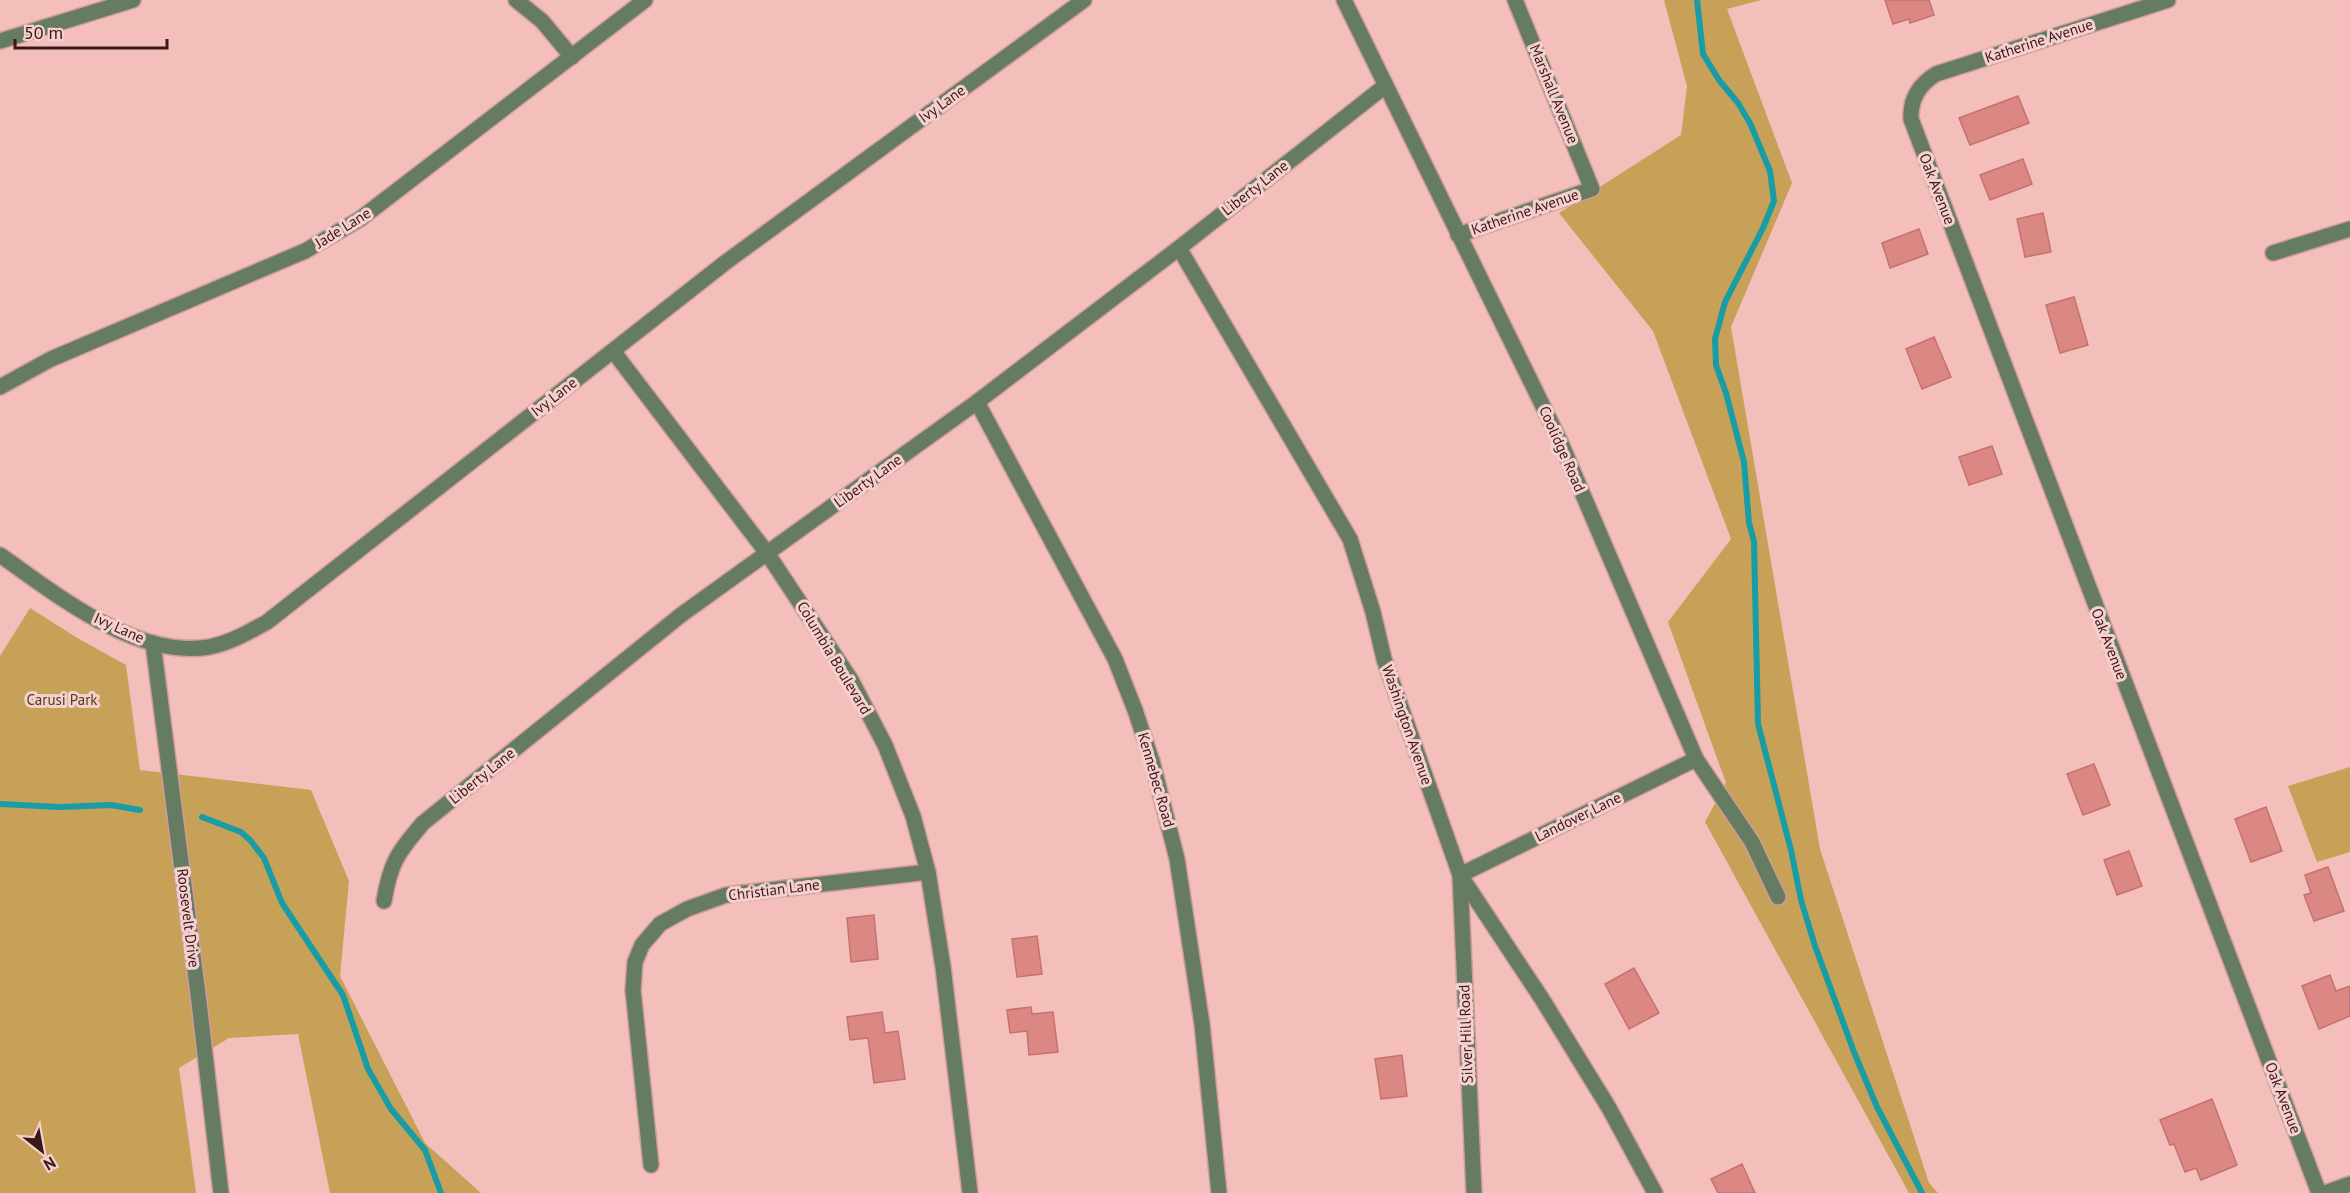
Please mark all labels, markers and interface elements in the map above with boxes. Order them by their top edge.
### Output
scale bar [15,12,166,50]
street label: Katherine Avenue [1982,14,2095,67]
text: 50 m [24,21,63,44]
street label: Marshall Avenue [1526,41,1583,146]
street label: Ivy Lane [915,80,969,127]
street label: Oak Avenue [1915,150,1960,227]
street label: Liberty Lane [1218,156,1292,220]
street label: Katherine Avenue [1469,184,1581,239]
street label: Jade Lane [310,203,374,253]
street label: Ivy Lane [527,373,580,420]
street label: Coolidge Road [1535,403,1590,495]
street label: Liberty Lane [830,450,905,512]
street label: Columbia Boulevard [793,598,876,718]
street label: Oak Avenue [2087,605,2132,682]
street label: Ivy Lane [91,608,147,647]
street label: Washington Avenue [1378,662,1437,787]
park label: Carusi Park [27,690,98,709]
street label: Kennebec Road [1134,730,1179,829]
street label: Liberty Lane [445,743,518,808]
street label: Landover Lane [1532,788,1624,846]
street label: Roosevelt Drive [173,867,204,969]
street label: Christian Lane [727,874,821,905]
street label: Silver Hill Road [1454,984,1477,1084]
street label: Oak Avenue [2261,1059,2306,1136]
north arrow [12,1121,72,1181]
text: N [40,1153,59,1175]

